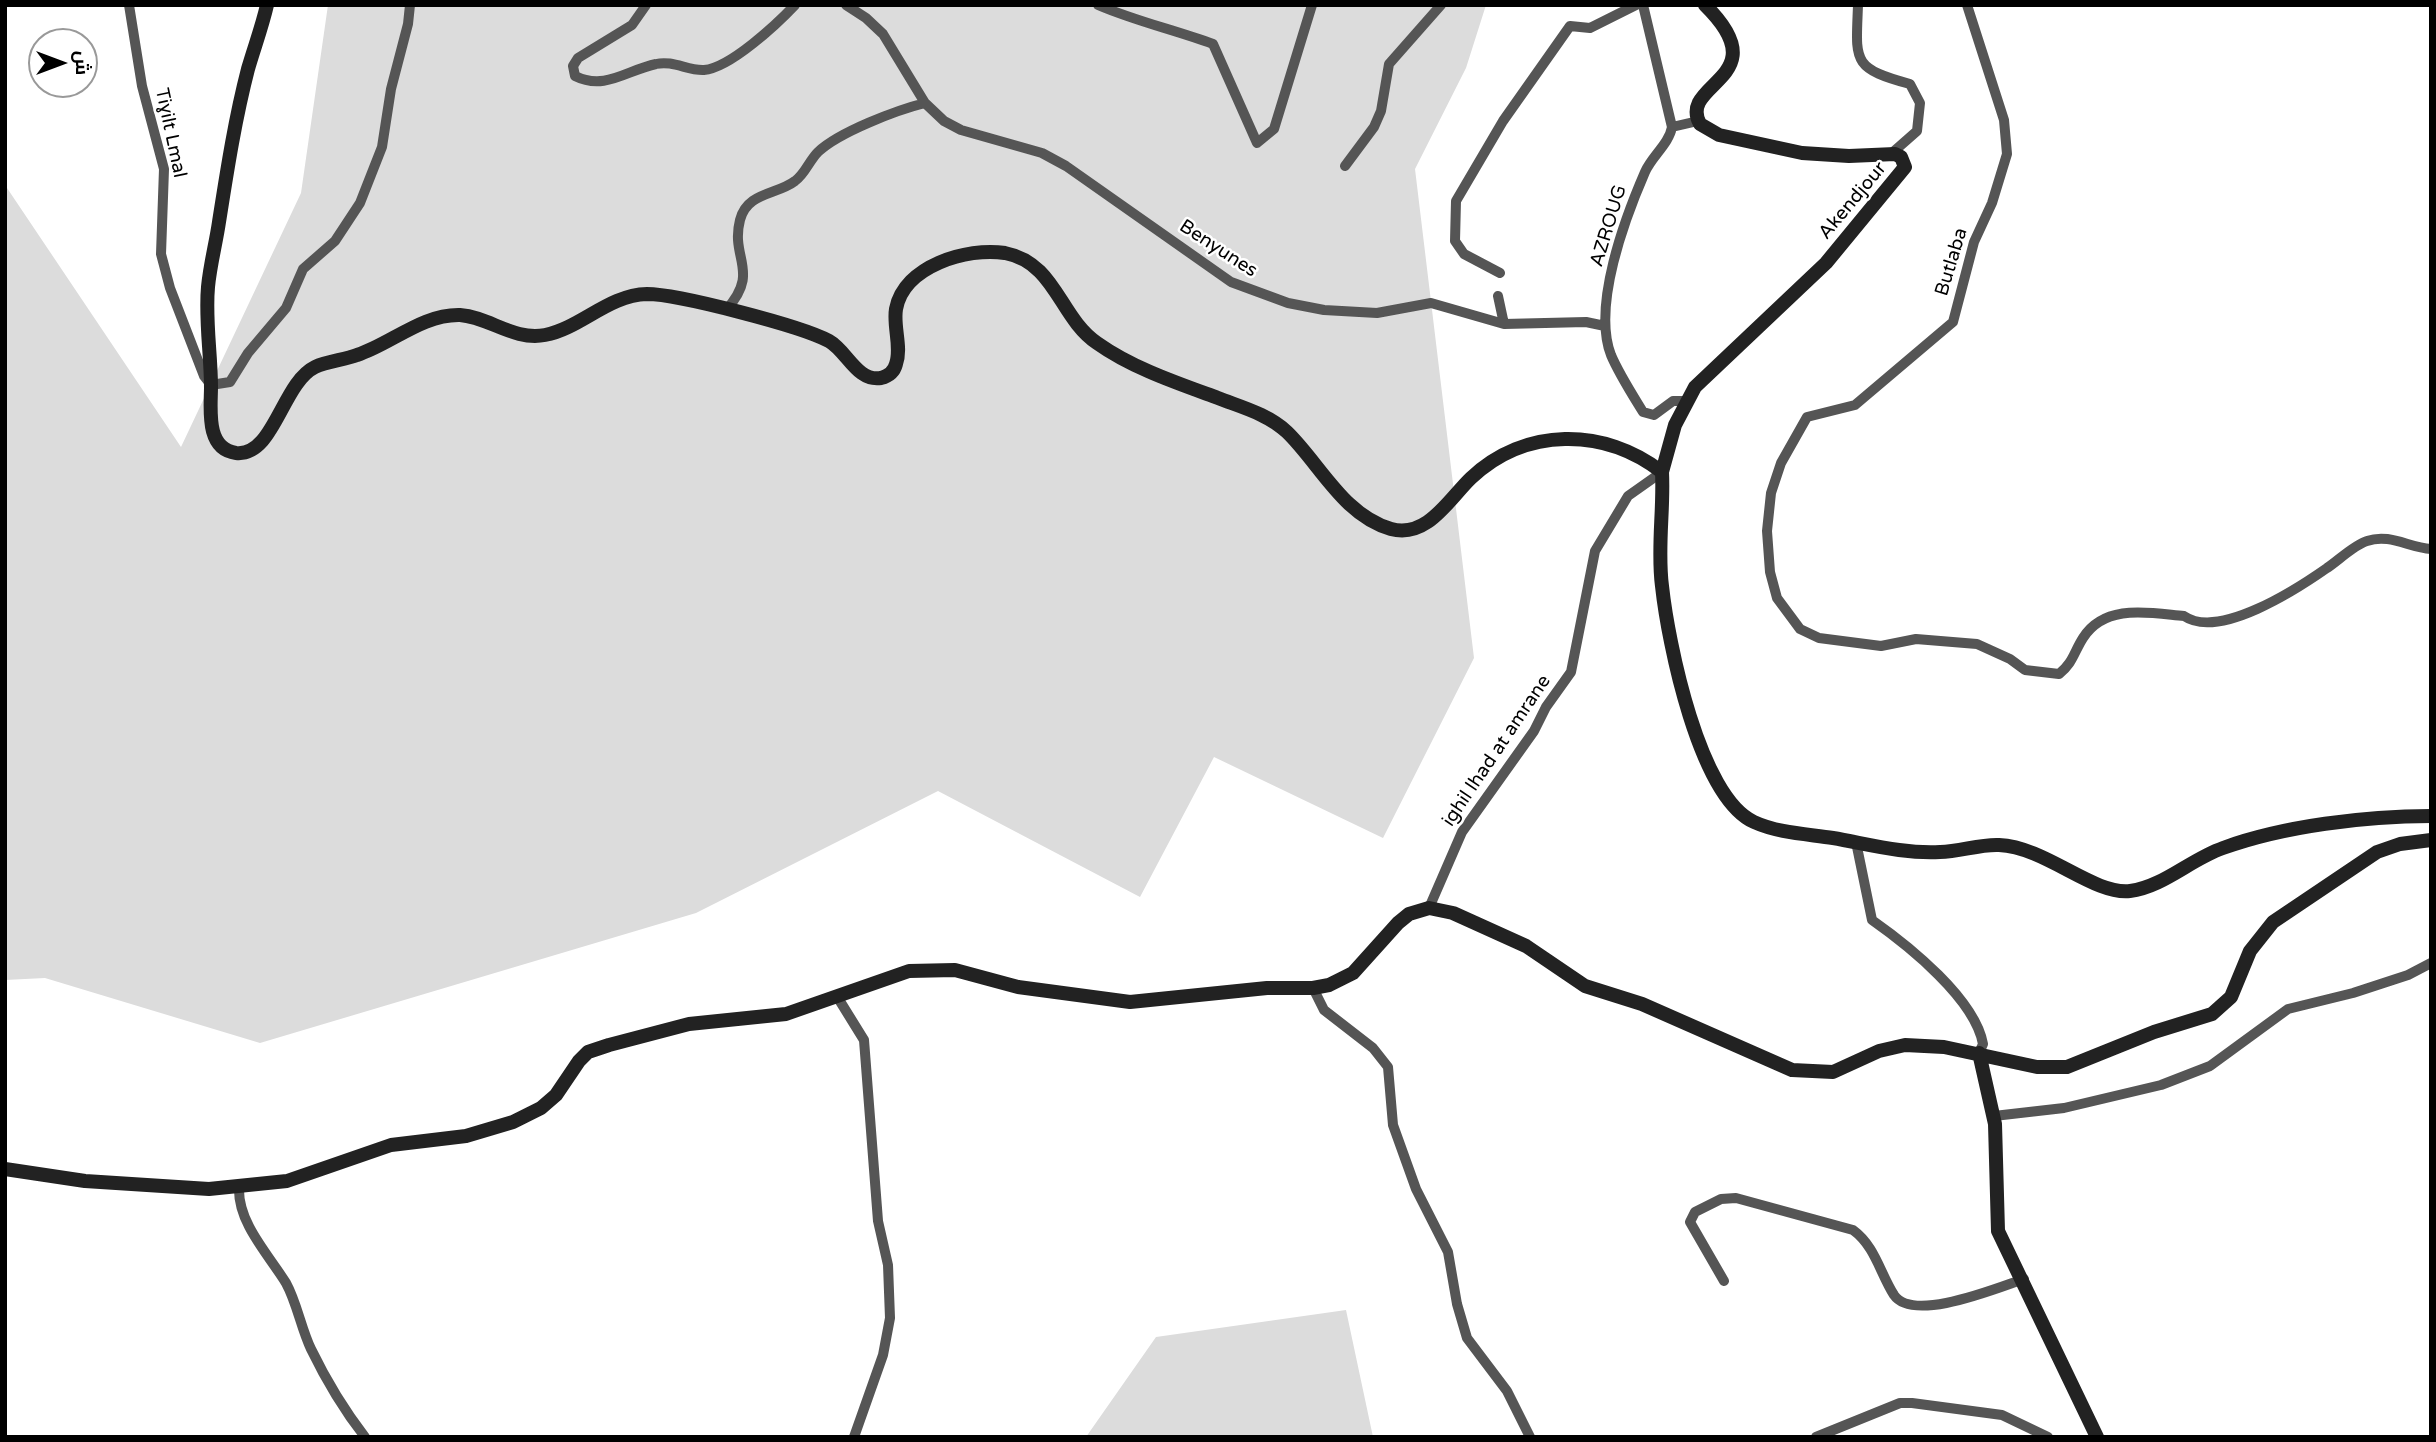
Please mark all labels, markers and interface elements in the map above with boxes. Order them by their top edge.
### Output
north arrow [28,28,98,98]
text: ش [71,51,93,75]
street label: Tiɣilt Lmal [149,86,191,180]
street label: Akendjour [1814,158,1892,244]
street label: AZROUG [1586,182,1632,270]
street label: Benyunes [1175,215,1261,283]
street label: Butlaba [1931,225,1973,299]
street label: ighil lhad at amrane [1438,671,1556,831]

